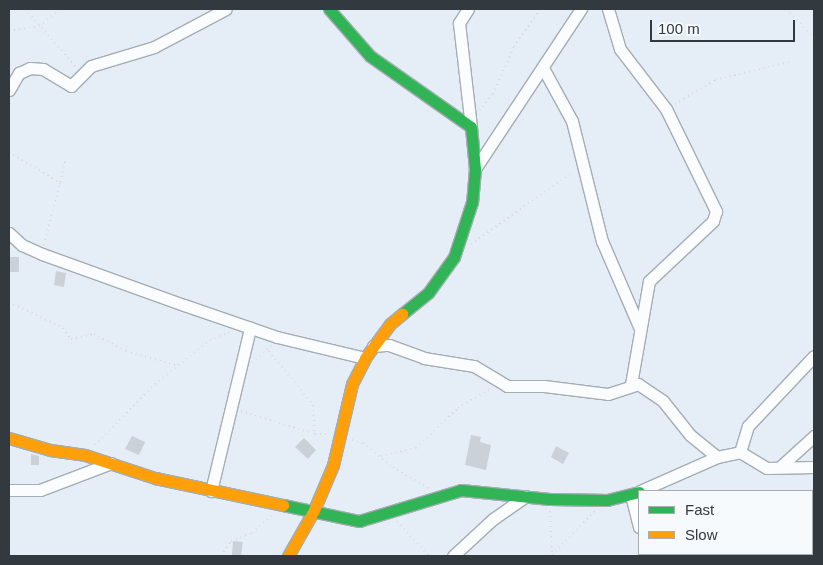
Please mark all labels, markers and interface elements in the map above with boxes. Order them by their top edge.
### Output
scale bar [653,10,798,42]
text: 100 m [658,20,700,37]
legend [638,490,813,555]
text: Fast [685,501,714,518]
text: Slow [685,526,718,543]

